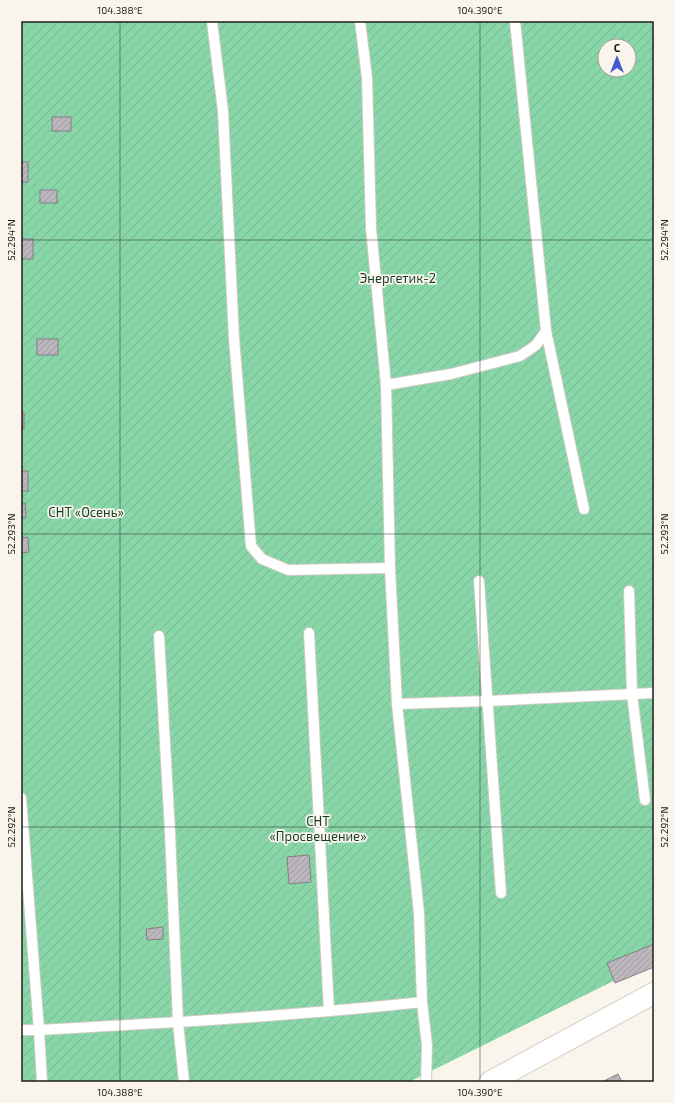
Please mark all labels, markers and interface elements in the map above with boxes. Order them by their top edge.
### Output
text: 104.388°E [97,4,143,16]
text: 104.390°E [458,4,503,16]
north arrow [597,38,637,78]
text: С [614,41,621,54]
text: 52.294°N [5,219,17,261]
text: 52.294°N [658,219,670,261]
park label: Энергетик-2 [360,270,436,286]
park label: СНТ «Осень» [48,504,124,520]
text: 52.293°N [5,514,17,554]
text: 52.293°N [658,514,670,554]
text: 52.292°N [5,807,17,847]
text: 52.292°N [658,807,670,847]
park label: СНТ «Просвещение» [270,813,366,844]
text: 104.388°E [97,1086,143,1098]
text: 104.390°E [458,1086,503,1098]

